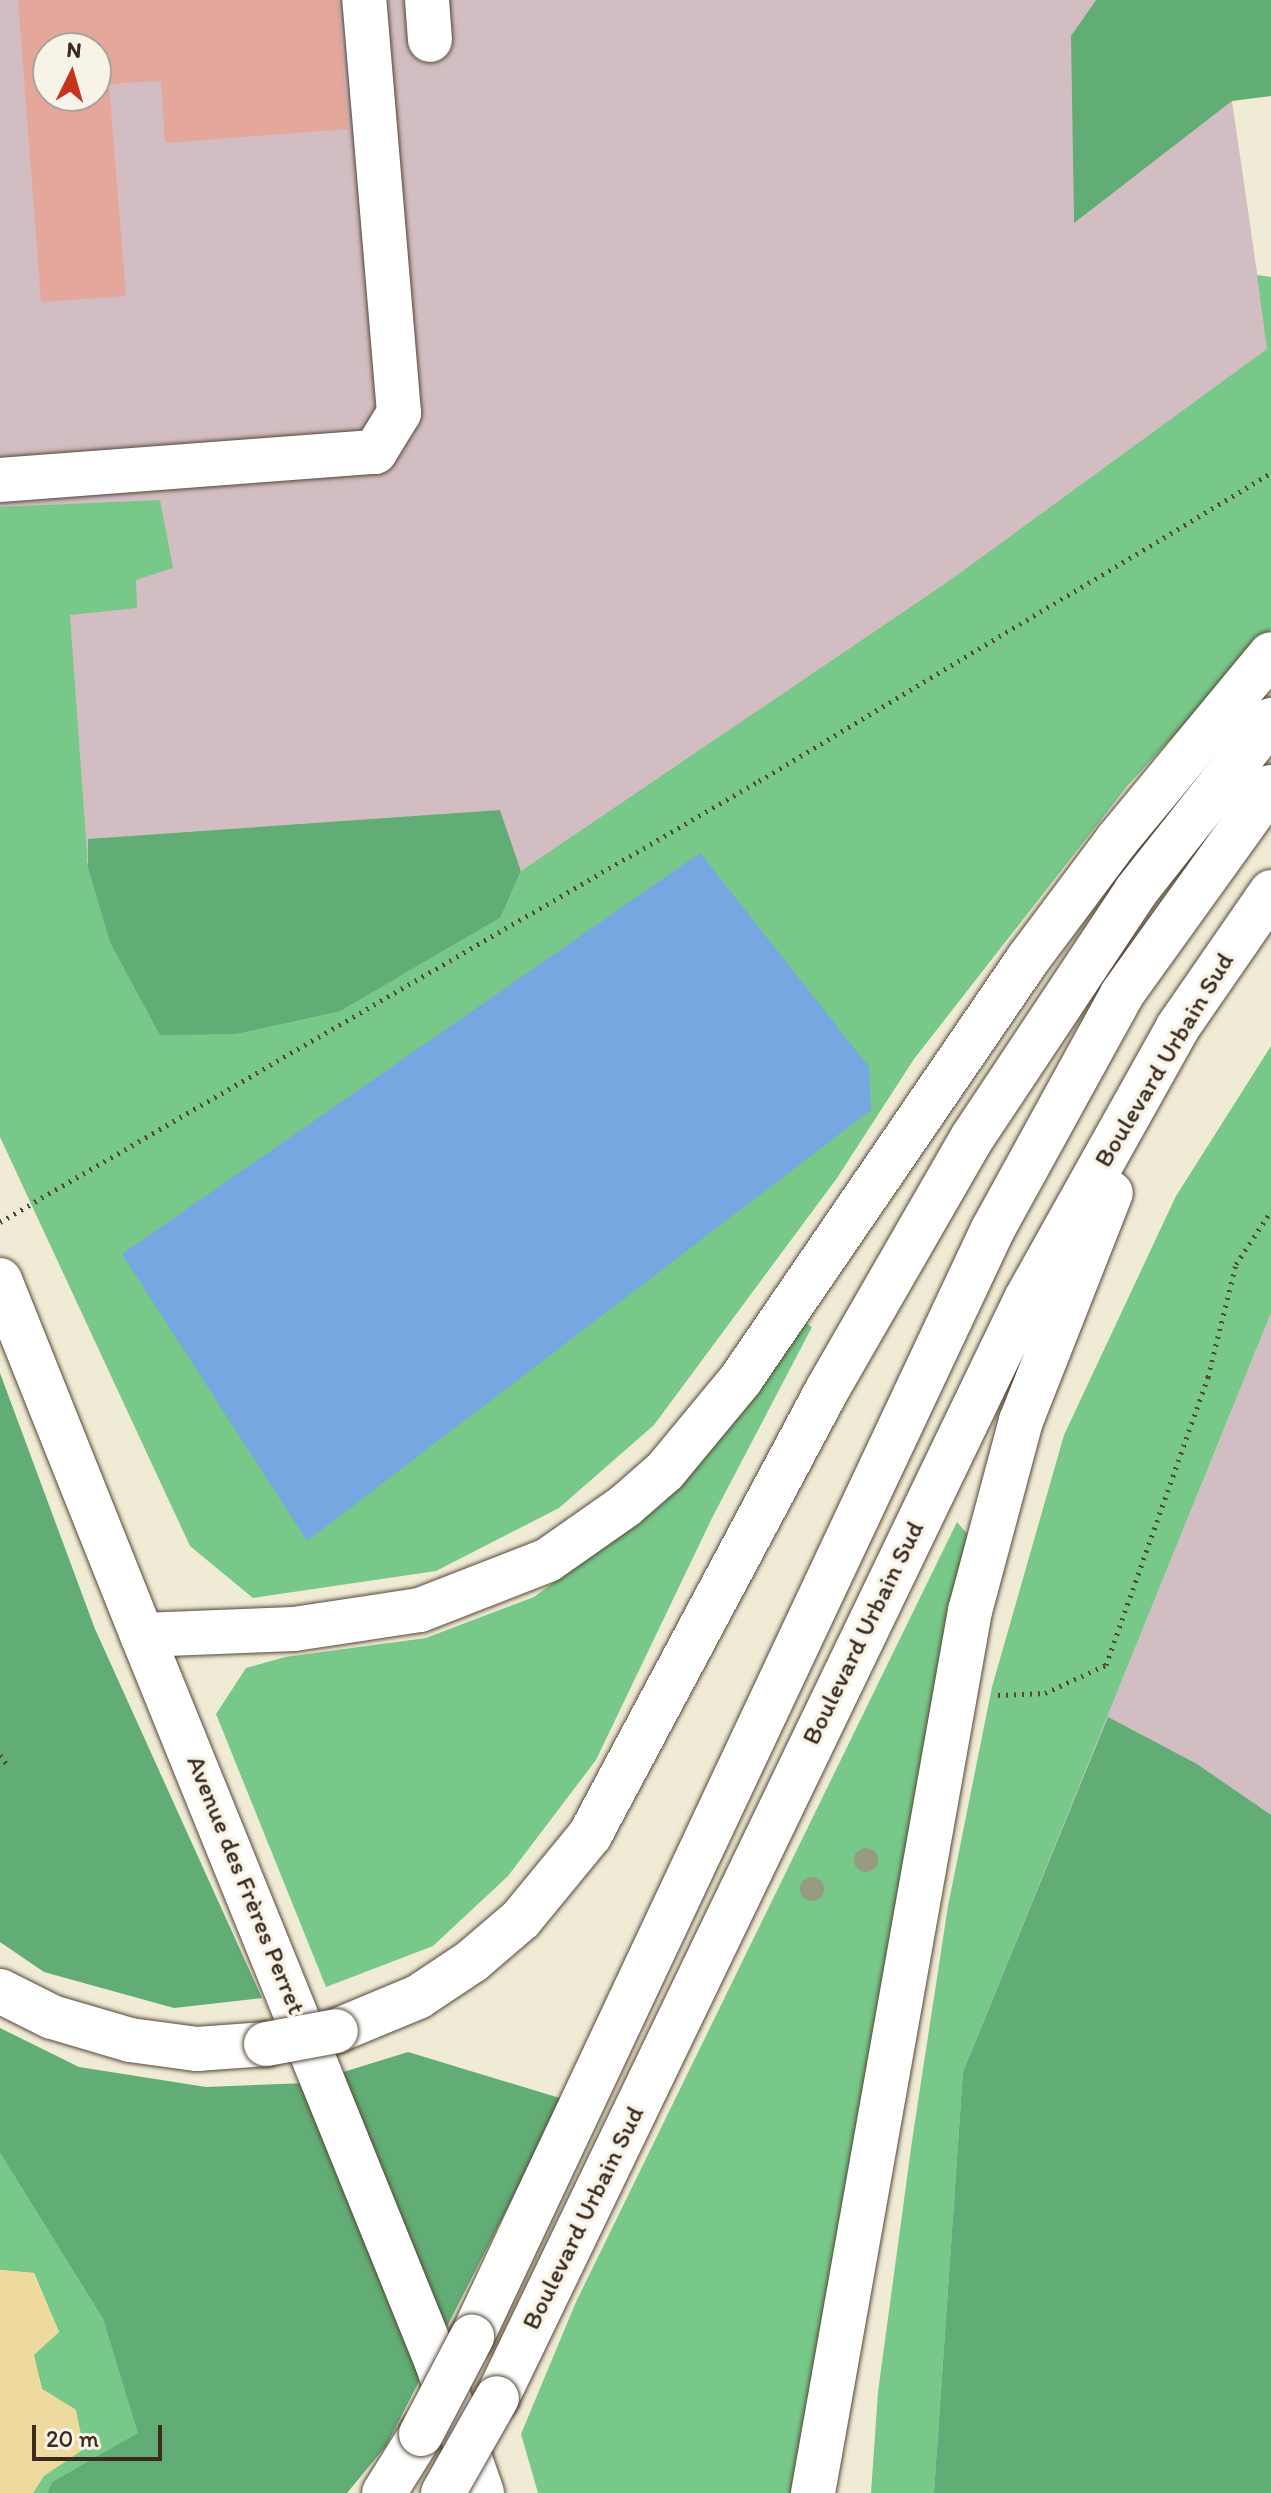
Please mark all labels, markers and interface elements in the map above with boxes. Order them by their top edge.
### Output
north arrow [32,32,112,112]
text: N [65,35,83,64]
street label: Boulevard Urbain Sud [1087,947,1241,1173]
street label: Boulevard Urbain Sud [795,1516,931,1750]
street label: Avenue des Frères Perret [180,1751,312,2019]
street label: Boulevard Urbain Sud [515,2101,651,2335]
scale bar [36,2409,166,2459]
text: 20 m [46,2424,99,2453]

